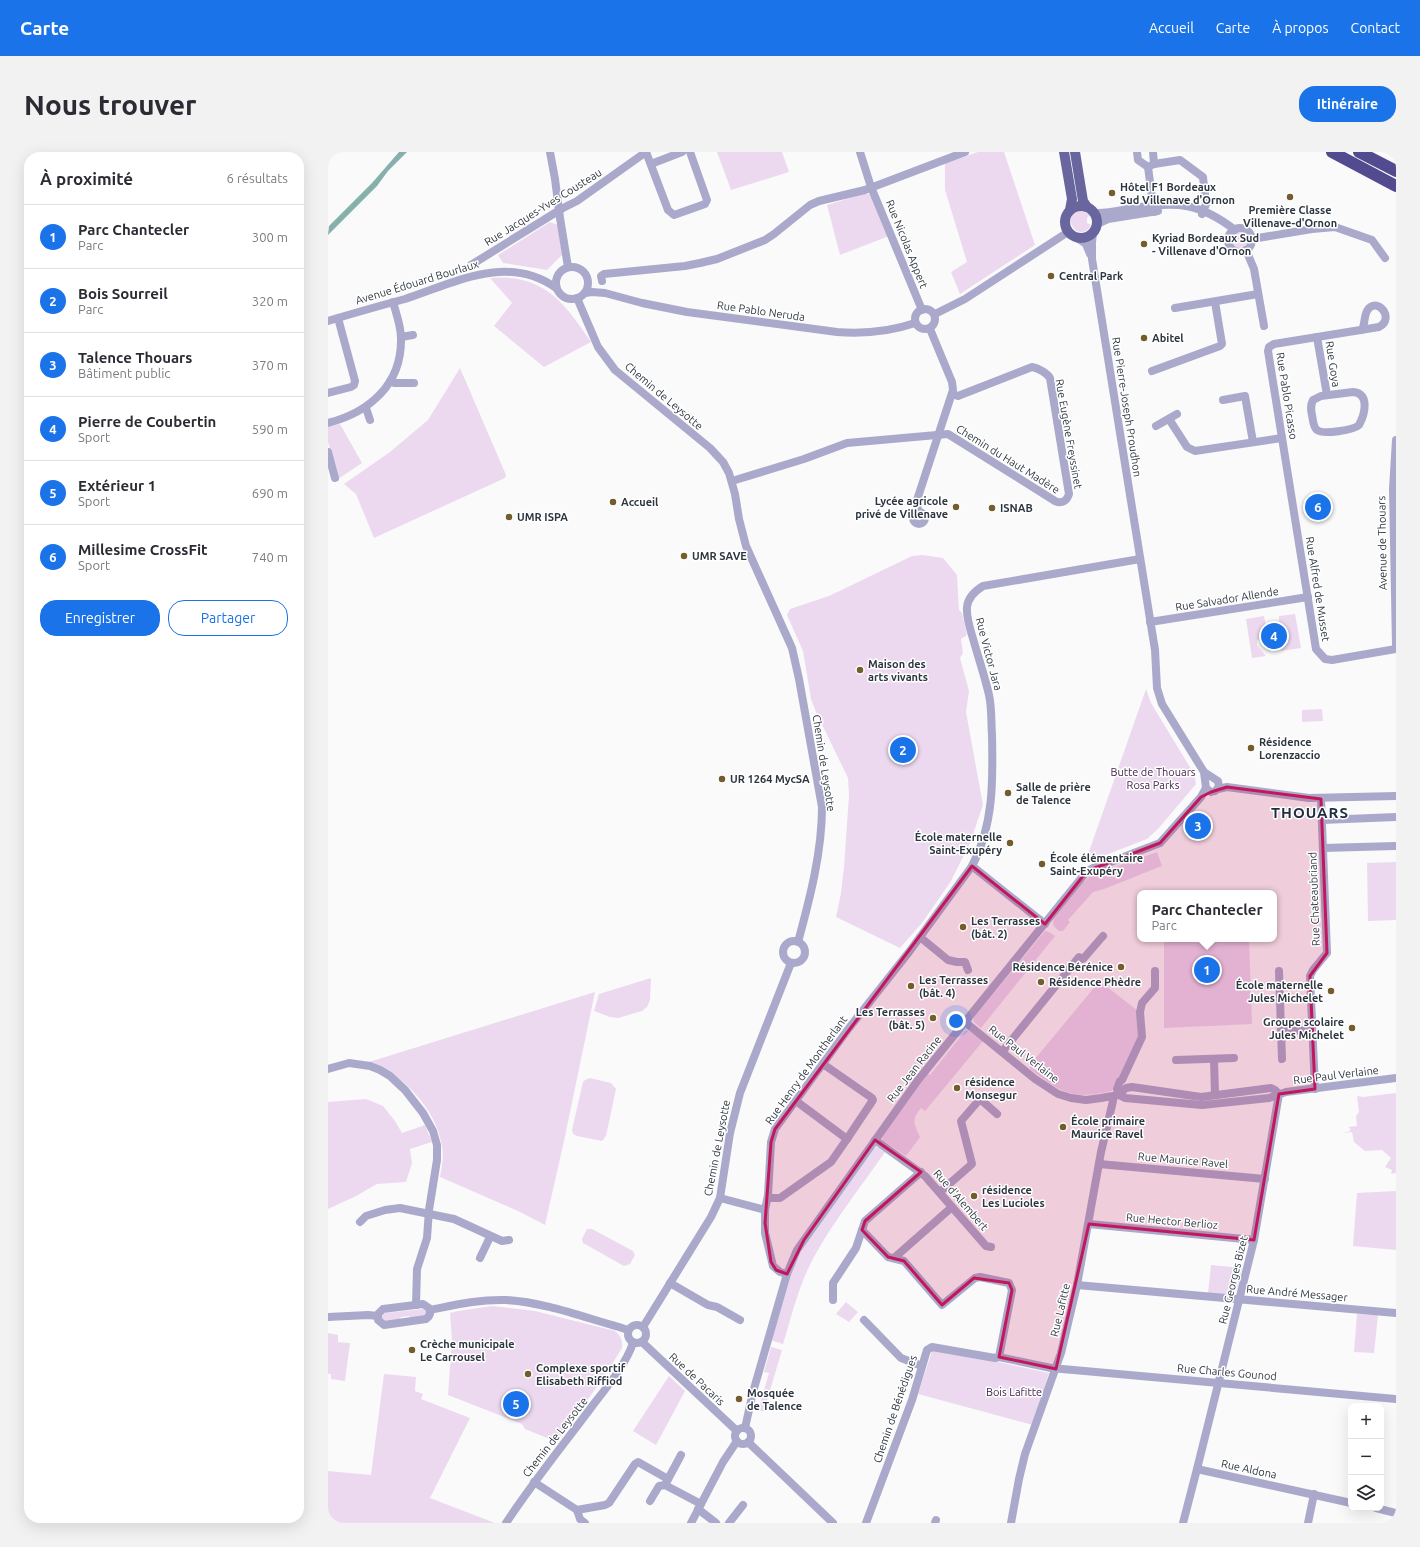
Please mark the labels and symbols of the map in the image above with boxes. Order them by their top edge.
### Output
street label: Rue Jacques-Yves Cousteau [482,166,604,248]
place label: Hôtel F1 Bordeaux Sud Villenave d'Ornon [1120,181,1235,206]
marker: Hôtel F1 Bordeaux Sud Villenave d'Ornon [1107,188,1117,198]
marker: Première Classe Villenave-d'Ornon [1285,192,1295,202]
street label: Rue Nicolas Appert [884,198,930,291]
place label: Première Classe Villenave-d'Ornon [1243,204,1337,229]
place label: Kyriad Bordeaux Sud - Villenave d'Ornon [1152,232,1259,257]
marker: Kyriad Bordeaux Sud - Villenave d'Ornon [1139,239,1149,249]
street label: Avenue Édouard Bourlaux [354,256,480,306]
place label: Central Park [1059,270,1124,282]
marker: Central Park [1046,271,1056,281]
street label: Rue Pablo Neruda [716,299,806,323]
place label: Abitel [1152,332,1184,344]
marker: Abitel [1139,333,1149,343]
street label: Rue Pierre-Joseph Proudhon [1110,336,1144,478]
street label: Rue Goya [1323,340,1343,388]
street label: Rue Pablo Picasso [1274,352,1300,440]
street label: Chemin de Leysotte [623,360,705,432]
street label: Rue Eugène Freyssinet [1053,378,1085,491]
street label: Chemin du Haut Madère [954,422,1062,496]
pin: 6 [1305,492,1331,522]
place label: Lycée agricole privé de Villenave [855,495,948,520]
place label: Accueil [621,496,659,508]
street label: Avenue de Thouars [1375,496,1389,590]
marker: Accueil [608,497,618,507]
marker: Lycée agricole privé de Villenave [951,502,961,512]
place label: ISNAB [1000,502,1033,514]
marker: ISNAB [987,503,997,513]
place label: UMR ISPA [517,511,568,523]
marker: UMR ISPA [504,512,514,522]
street label: Rue Alfred de Musset [1304,536,1332,643]
place label: UMR SAVE [692,550,747,562]
marker: UMR SAVE [679,551,689,561]
street label: Rue Salvador Allende [1175,585,1279,613]
street label: Rue Victor Jara [973,616,1005,692]
pin: 4 [1261,621,1287,651]
place label: Maison des arts vivants [868,658,928,683]
marker: Maison des arts vivants [855,665,865,675]
street label: Chemin de Leysotte [810,714,838,812]
pin: 2 [890,735,916,765]
place label: Résidence Lorenzaccio [1259,736,1321,761]
marker: Résidence Lorenzaccio [1246,743,1256,753]
park label: Butte de Thouars Rosa Parks [1110,766,1196,791]
place label: UR 1264 MycSA [730,773,810,785]
marker: UR 1264 MycSA [717,774,727,784]
place label: Salle de prière de Talence [1016,781,1091,806]
marker: Salle de prière de Talence [1003,788,1013,798]
district label: THOUARS [1271,804,1349,821]
pin: 3 [1185,811,1211,841]
place label: École maternelle Saint-Exupéry [915,830,1002,856]
marker: École maternelle Saint-Exupéry [1005,838,1015,848]
place label: École élémentaire Saint-Exupéry [1050,851,1143,877]
street label: Rue Chateaubriand [1306,852,1322,946]
marker: École élémentaire Saint-Exupéry [1037,859,1047,869]
place label: Les Terrasses (bât. 2) [971,915,1040,941]
marker: Les Terrasses (bât. 2) [958,922,968,932]
pin: 1 [1194,955,1220,985]
place label: Résidence Bérénice [1013,961,1113,973]
marker: Résidence Bérénice [1116,962,1126,972]
place label: Les Terrasses (bât. 4) [919,974,988,1000]
place label: Résidence Phèdre [1049,976,1141,988]
marker: Résidence Phèdre [1036,977,1046,987]
place label: École maternelle Jules Michelet [1236,978,1323,1004]
marker: Les Terrasses (bât. 4) [906,981,916,991]
marker: École maternelle Jules Michelet [1326,986,1336,996]
place label: Les Terrasses (bât. 5) [856,1006,925,1032]
your location [946,1011,966,1031]
street label: Rue Henry de Montherlant [763,1013,850,1127]
marker: Les Terrasses (bât. 5) [928,1013,938,1023]
place label: Groupe scolaire Jules Michelet [1263,1016,1344,1041]
street label: Rue Paul Verlaine [986,1023,1062,1085]
marker: Groupe scolaire Jules Michelet [1347,1023,1357,1033]
street label: Rue Jean Racine [885,1034,943,1104]
street label: Rue Paul Verlaine [1293,1064,1379,1086]
place label: résidence Monsegur [965,1076,1017,1101]
marker: résidence Monsegur [952,1083,962,1093]
street label: Chemin de Leysotte [702,1099,732,1197]
place label: École primaire Maurice Ravel [1071,1114,1145,1140]
marker: École primaire Maurice Ravel [1058,1122,1068,1132]
street label: Rue Maurice Ravel [1137,1150,1229,1170]
street label: Rue d'Alembert [931,1167,991,1233]
place label: résidence Les Lucioles [982,1184,1045,1209]
marker: résidence Les Lucioles [969,1191,979,1201]
street label: Rue Hector Berlioz [1126,1211,1218,1231]
street label: Rue Georges Bizet [1216,1234,1250,1325]
street label: Rue Lafitte [1048,1282,1072,1338]
street label: Rue André Messager [1246,1283,1349,1303]
place label: Crèche municipale Le Carrousel [420,1338,515,1363]
marker: Crèche municipale Le Carrousel [407,1345,417,1355]
street label: Rue de Pacaris [667,1350,727,1408]
street label: Chemin de Bénédigues [871,1353,919,1464]
place label: Complexe sportif Elisabeth Riffiod [536,1362,626,1387]
street label: Rue Charles Gounod [1177,1362,1277,1382]
marker: Complexe sportif Elisabeth Riffiod [523,1369,533,1379]
park label: Bois Lafitte [986,1386,1042,1398]
place label: Mosquée de Talence [747,1387,802,1412]
pin: 5 [503,1389,529,1419]
marker: Mosquée de Talence [734,1394,744,1404]
street label: Chemin de Leysotte [520,1395,590,1479]
street label: Rue Aldona [1220,1457,1278,1481]

